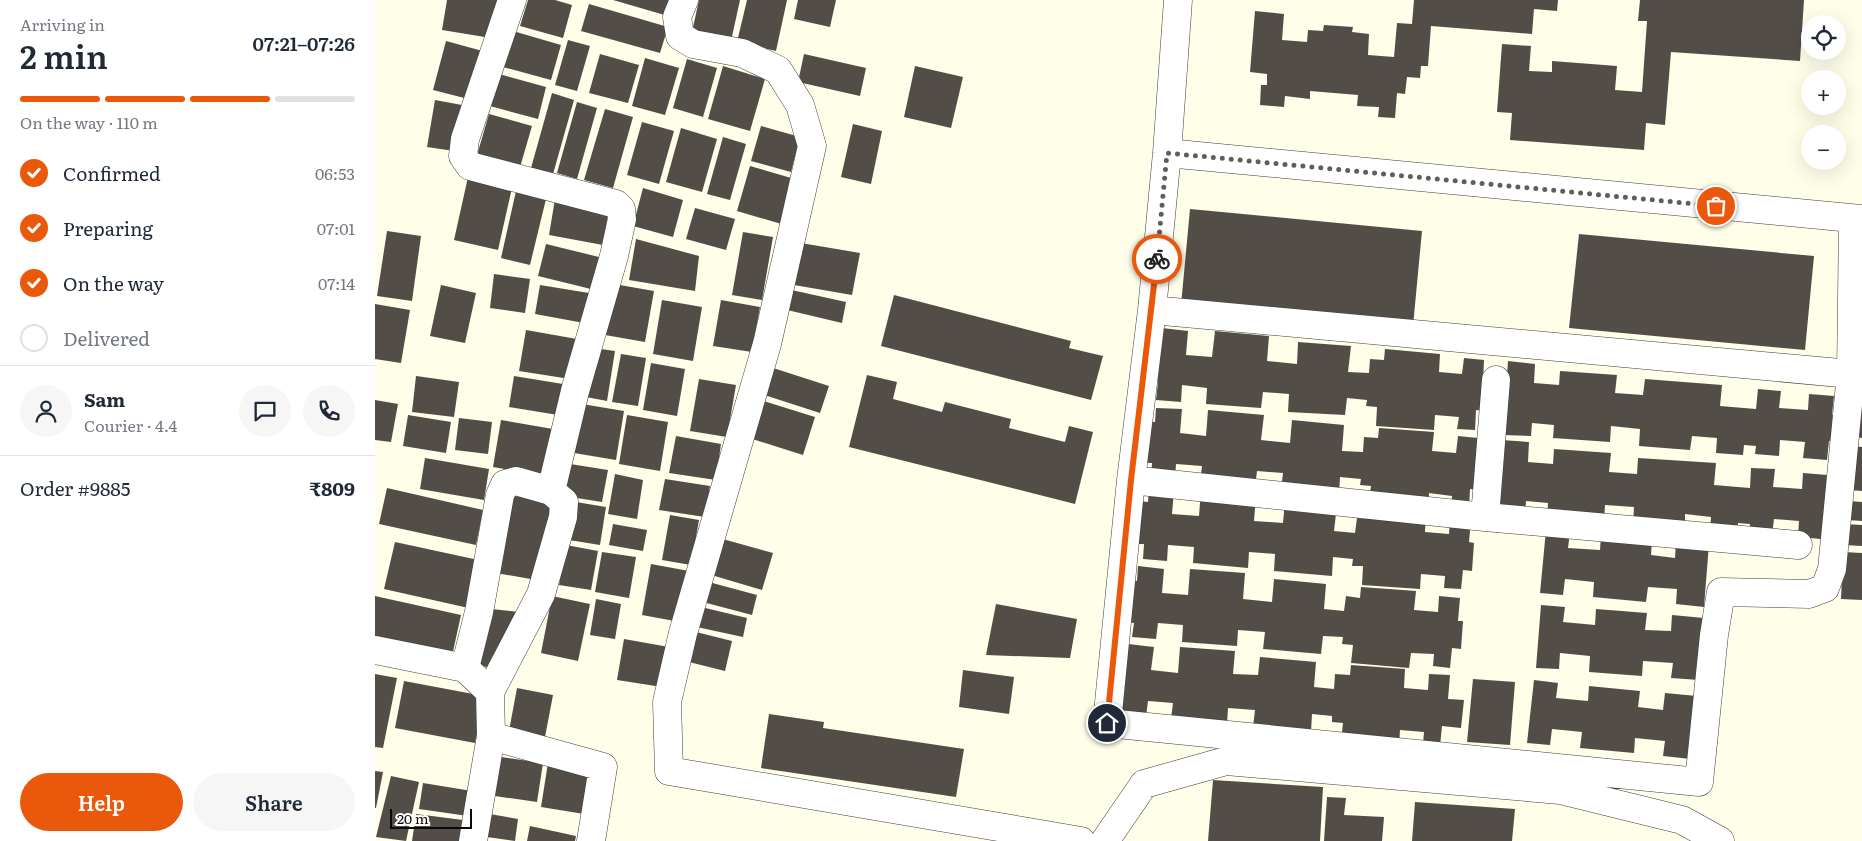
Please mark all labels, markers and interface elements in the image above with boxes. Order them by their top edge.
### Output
text: Arriving in [20,12,105,36]
map controls [1801,15,1846,170]
button: locate [1801,15,1846,60]
text: 07:21–07:26 [253,29,355,57]
text: 2 min [20,31,108,79]
button: + [1801,70,1846,115]
text: On the way · 110 m [20,110,158,134]
button: − [1801,125,1846,170]
icon: check [20,159,48,187]
text: Confirmed [63,159,161,187]
text: 06:53 [315,161,355,185]
pin [1695,185,1737,227]
icon: bag [1702,192,1730,220]
icon: check [20,214,48,242]
text: Preparing [63,214,153,242]
text: 07:01 [317,216,355,240]
courier [1132,234,1182,284]
icon: bike [1143,245,1171,273]
icon: check [20,269,48,297]
text: On the way [63,269,164,297]
text: 07:14 [318,271,355,295]
text: Delivered [63,324,150,352]
button: person [20,385,72,437]
text: Sam [84,385,125,413]
button: chat [239,385,291,437]
button: phone [303,385,355,437]
text: Courier · 4.4 [84,413,177,437]
text: Order #9885 [20,474,130,502]
text: ₹809 [309,474,355,502]
pin [1086,702,1128,744]
icon: home [1093,709,1121,737]
button: Help [20,773,183,831]
button: Share [193,773,355,831]
scale bar [390,806,473,829]
text: 20 m [397,808,429,828]

